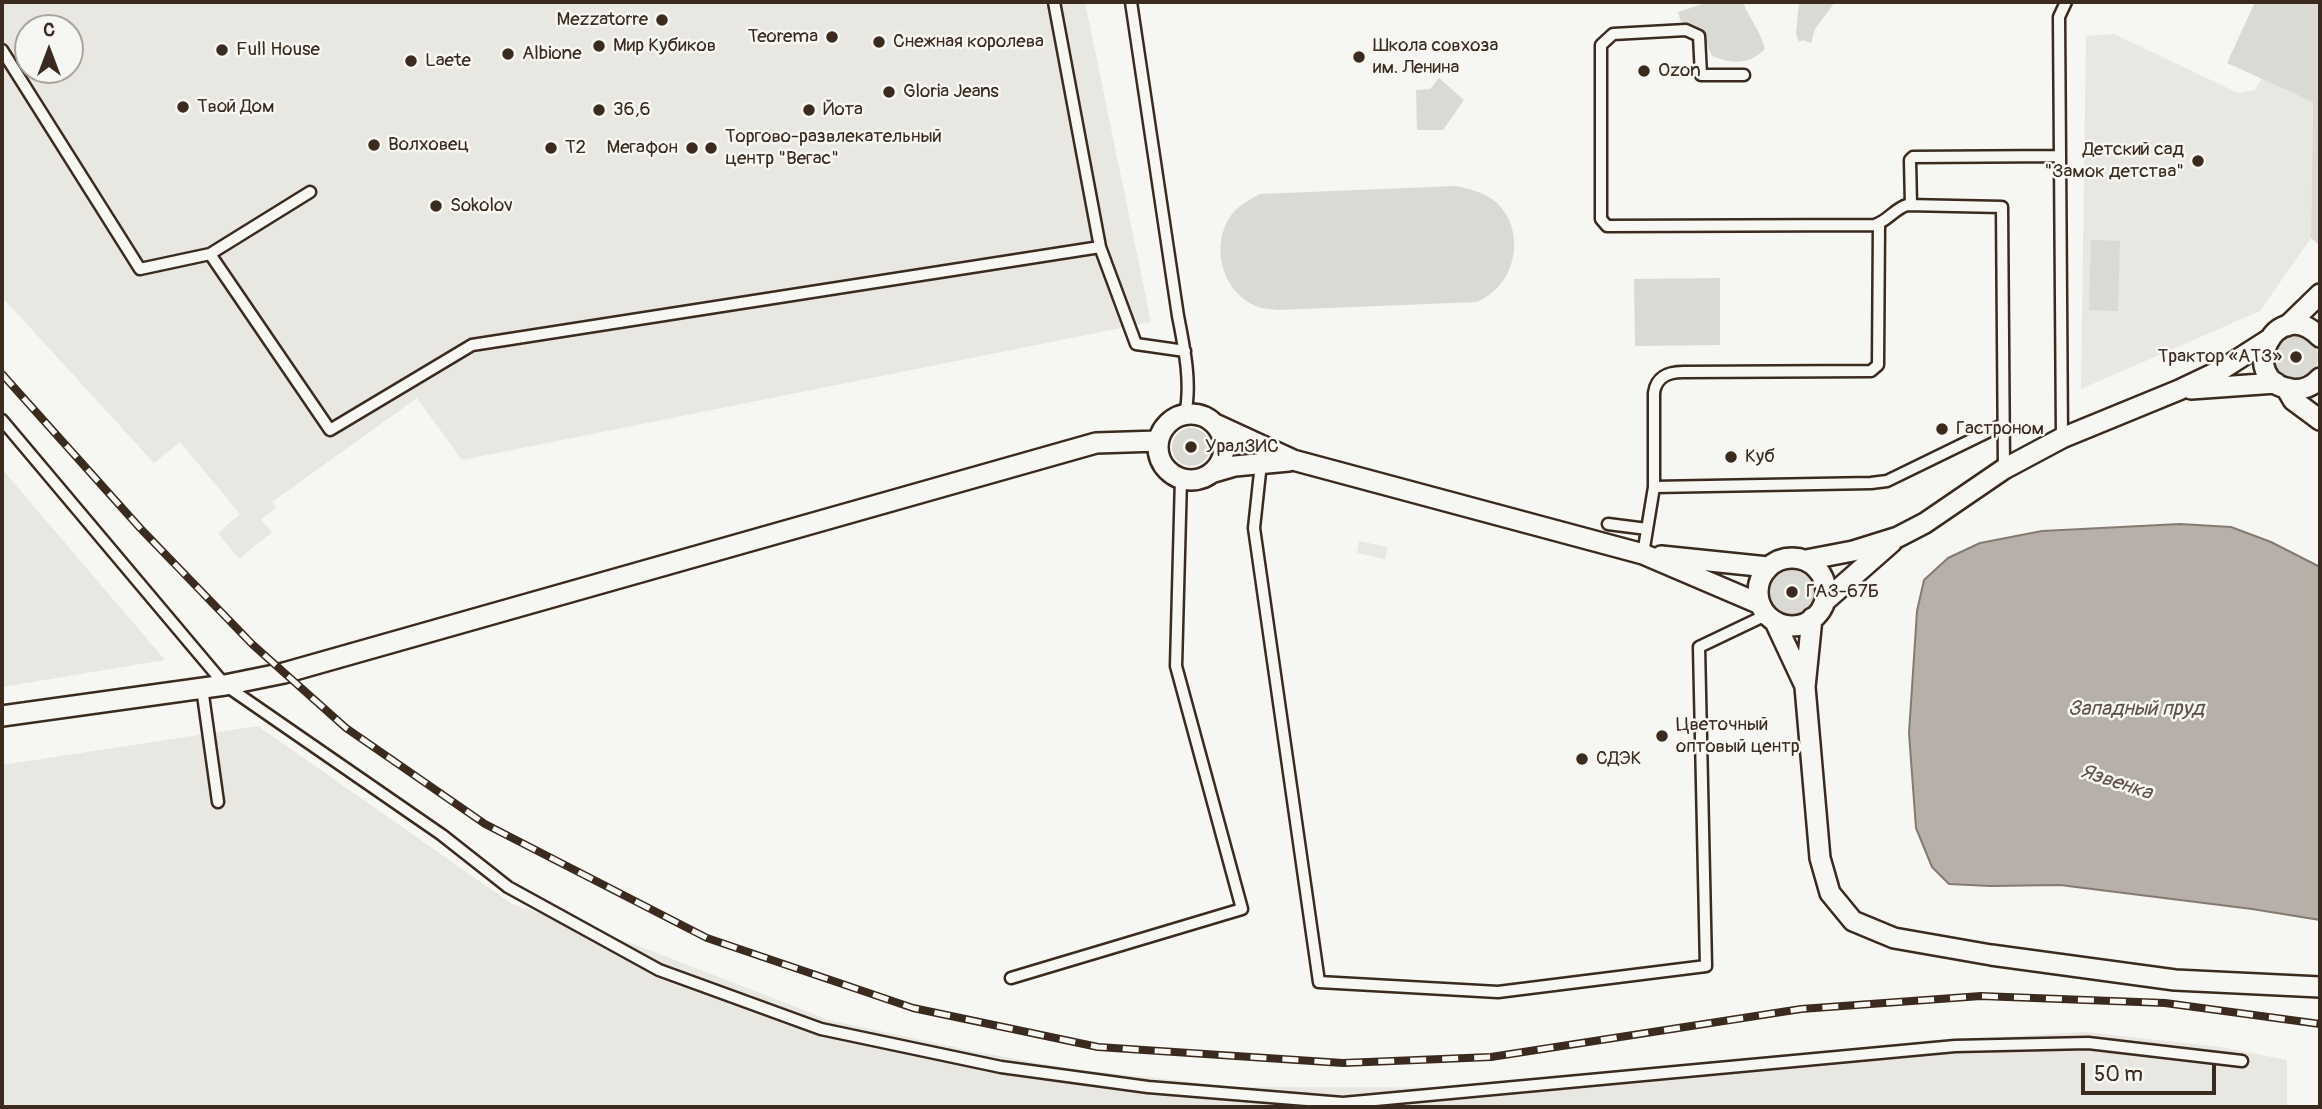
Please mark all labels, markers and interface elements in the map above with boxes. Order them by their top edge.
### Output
place label: Mezzatorre [556,9,648,31]
marker: Mezzatorre [654,12,670,28]
north arrow [14,14,84,84]
text: С [43,18,55,42]
place label: Teorema [748,26,818,48]
marker: Teorema [824,29,840,45]
place label: Снежная королева [893,31,1044,53]
marker: Снежная королева [871,34,887,50]
place label: Мир Кубиков [613,35,716,57]
place label: Школа совхоза им. Ленина [1373,35,1498,79]
marker: Мир Кубиков [591,38,607,54]
place label: Full House [236,39,320,61]
marker: Full House [214,42,230,58]
place label: Albione [522,43,582,65]
marker: Albione [500,46,516,62]
marker: Школа совхоза им. Ленина [1351,49,1367,65]
place label: Laete [425,50,471,72]
marker: Laete [403,53,419,69]
place label: Ozon [1658,60,1701,82]
marker: Ozon [1636,63,1652,79]
place label: Gloria Jeans [903,81,999,103]
marker: Gloria Jeans [881,84,897,100]
place label: Твой Дом [197,96,274,118]
marker: Твой Дом [175,99,191,115]
place label: 36,6 [613,99,651,121]
place label: Йота [823,99,863,121]
marker: 36,6 [591,102,607,118]
marker: Йота [801,102,817,118]
place label: Торгово-развлекательный центр "Вегас" [725,126,942,170]
place label: Волховец [388,134,469,156]
marker: Волховец [366,137,382,153]
place label: T2 [565,137,586,159]
place label: Мегафон [607,137,678,159]
place label: Детский сад "Замок детства" [2044,139,2184,183]
marker: T2 [543,140,559,156]
marker: Мегафон [684,140,700,156]
marker: Торгово-развлекательный центр "Вегас" [703,140,719,156]
marker: Детский сад "Замок детства" [2190,153,2206,169]
place label: Sokolov [450,195,513,217]
marker: Sokolov [428,198,444,214]
place label: Трактор «АТЗ» [2158,346,2282,368]
marker: Трактор «АТЗ» [2288,349,2304,365]
place label: Гастроном [1956,418,2044,440]
marker: Гастроном [1934,421,1950,437]
place label: УралЗИС [1205,436,1279,458]
marker: УралЗИС [1183,439,1199,455]
place label: Куб [1745,446,1775,468]
marker: Куб [1723,449,1739,465]
place label: ГАЗ-67Б [1806,581,1879,603]
marker: ГАЗ-67Б [1784,584,1800,600]
water label: Западный пруд [2068,697,2204,723]
place label: Цветочный оптовый центр [1676,714,1800,758]
marker: Цветочный оптовый центр [1654,728,1670,744]
place label: СДЭК [1596,748,1641,770]
marker: СДЭК [1574,751,1590,767]
water label: Язвенка [2077,760,2155,806]
scale bar [2084,1050,2219,1094]
text: 50 m [2094,1061,2143,1088]

